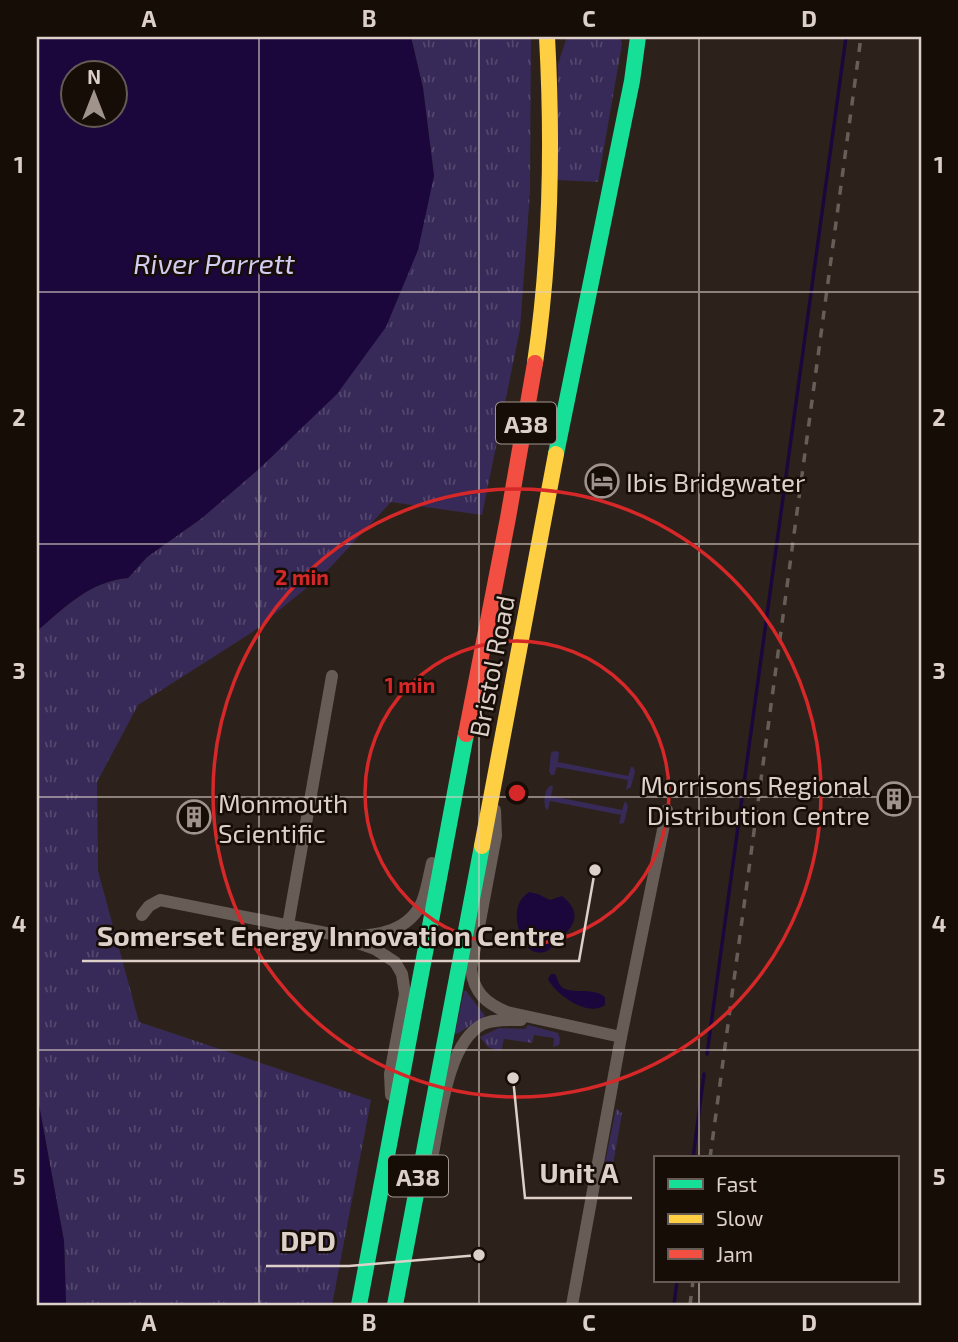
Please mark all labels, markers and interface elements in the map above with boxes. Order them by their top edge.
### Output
text: A [141,4,157,32]
text: B [362,4,376,32]
text: C [582,4,596,32]
text: D [801,4,817,32]
north arrow [60,60,130,130]
text: N [87,65,101,88]
text: 1 [14,150,24,178]
text: 1 [934,150,944,178]
water label: River Parrett [133,246,295,280]
road number: A38 [496,402,556,444]
text: 2 [12,403,26,431]
text: 2 [932,403,946,431]
hotel icon: Ibis Bridgwater [583,462,621,500]
place label: Ibis Bridgwater [626,466,805,497]
text: 2 min [275,564,329,589]
street label: Bristol Road [462,593,520,739]
text: 3 [12,656,26,684]
text: 3 [932,656,946,684]
text: 1 min [385,672,435,697]
place label: Morrisons Regional Distribution Centre [640,769,870,830]
building icon: Morrisons Regional Distribution Centre [875,780,913,818]
centre of rings [505,781,529,805]
place label: Monmouth Scientific [218,787,348,848]
building icon: Monmouth Scientific [175,798,213,836]
text: 4 [12,909,26,937]
text: 4 [932,909,946,937]
callout: Somerset Energy Innovation Centre [82,912,579,961]
text: Somerset Energy Innovation Centre [97,918,565,952]
callout: Unit A [525,1149,632,1198]
text: Unit A [540,1155,619,1189]
road number: A38 [388,1156,448,1196]
legend [654,1156,898,1282]
text: 5 [13,1162,25,1190]
text: 5 [933,1162,945,1190]
text: Fast [716,1171,757,1196]
text: Slow [716,1205,763,1230]
callout: DPD [266,1217,349,1266]
text: DPD [280,1223,336,1257]
text: Jam [716,1241,753,1266]
text: A [141,1308,157,1336]
text: B [362,1308,376,1336]
text: C [582,1308,596,1336]
text: D [801,1308,817,1336]

